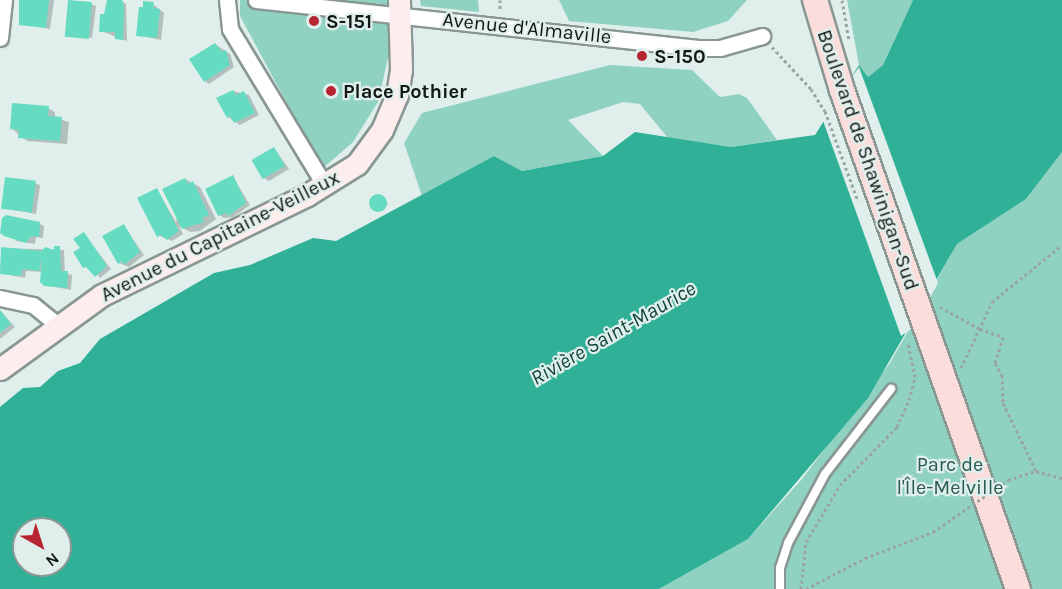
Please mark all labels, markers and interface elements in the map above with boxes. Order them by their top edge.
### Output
street label: Avenue d'Almaville [441,7,613,49]
place label: S-151 [326,9,372,33]
marker: S-151 [307,14,321,28]
street label: Boulevard de Shawinigan-Sud [812,26,924,294]
place label: S-150 [654,44,706,68]
marker: S-150 [635,49,649,63]
place label: Place Pothier [343,79,467,103]
marker: Place Pothier [324,84,338,98]
street label: Avenue du Capitaine-Veilleux [97,165,343,307]
water label: Rivière Saint-Maurice [526,275,700,391]
park label: Parc de l'Île-Melville [896,452,1004,499]
north arrow [12,517,72,577]
text: N [42,549,63,571]

